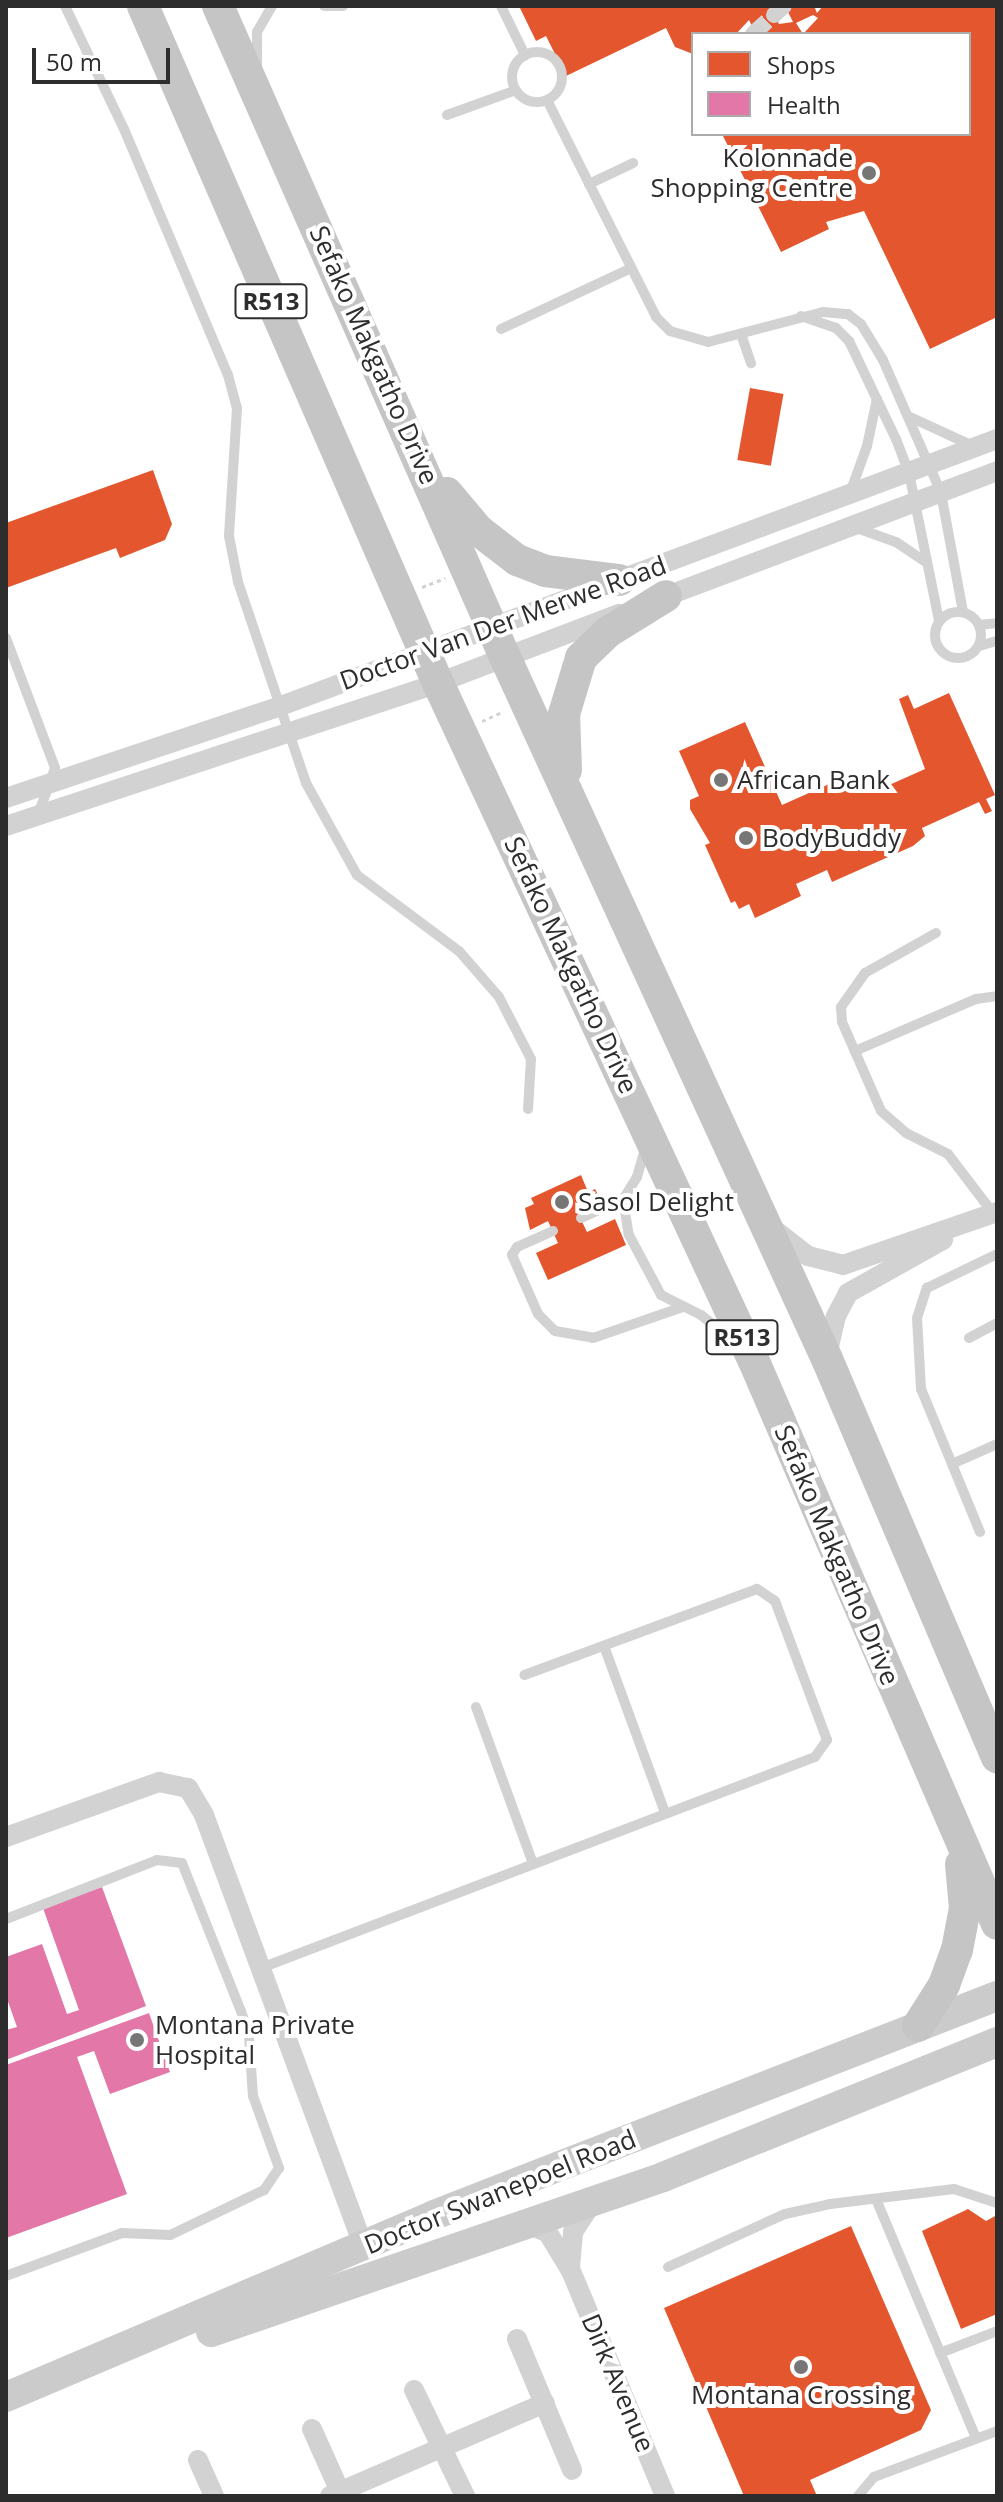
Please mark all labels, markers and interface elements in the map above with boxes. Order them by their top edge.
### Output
scale bar [36,32,174,82]
legend [691,32,971,136]
text: 50 m [46,45,102,78]
text: Shops [767,48,835,81]
text: Health [767,88,841,121]
place label: Kolonnade Shopping Centre [651,142,853,204]
marker: Kolonnade Shopping Centre [860,164,878,182]
street label: Sefako Makgatho Drive [303,221,445,489]
road number: R513 [233,281,309,321]
street label: Doctor Van Der Merwe Road [336,549,670,697]
place label: African Bank [737,764,890,796]
marker: African Bank [712,771,730,789]
place label: BodyBuddy [762,822,901,854]
marker: BodyBuddy [737,829,755,847]
street label: Sefako Makgatho Drive [498,832,644,1098]
place label: Sasol Delight [578,1186,734,1218]
marker: Sasol Delight [553,1193,571,1211]
road number: R513 [704,1317,780,1357]
street label: Sefako Makgatho Drive [768,1420,906,1690]
place label: Montana Private Hospital [155,2009,355,2070]
marker: Montana Private Hospital [126,2029,148,2051]
street label: Doctor Swanepoel Road [360,2123,640,2261]
street label: Dirk Avenue [575,2309,661,2457]
marker: Montana Crossing [792,2358,810,2376]
place label: Montana Crossing [691,2379,911,2411]

